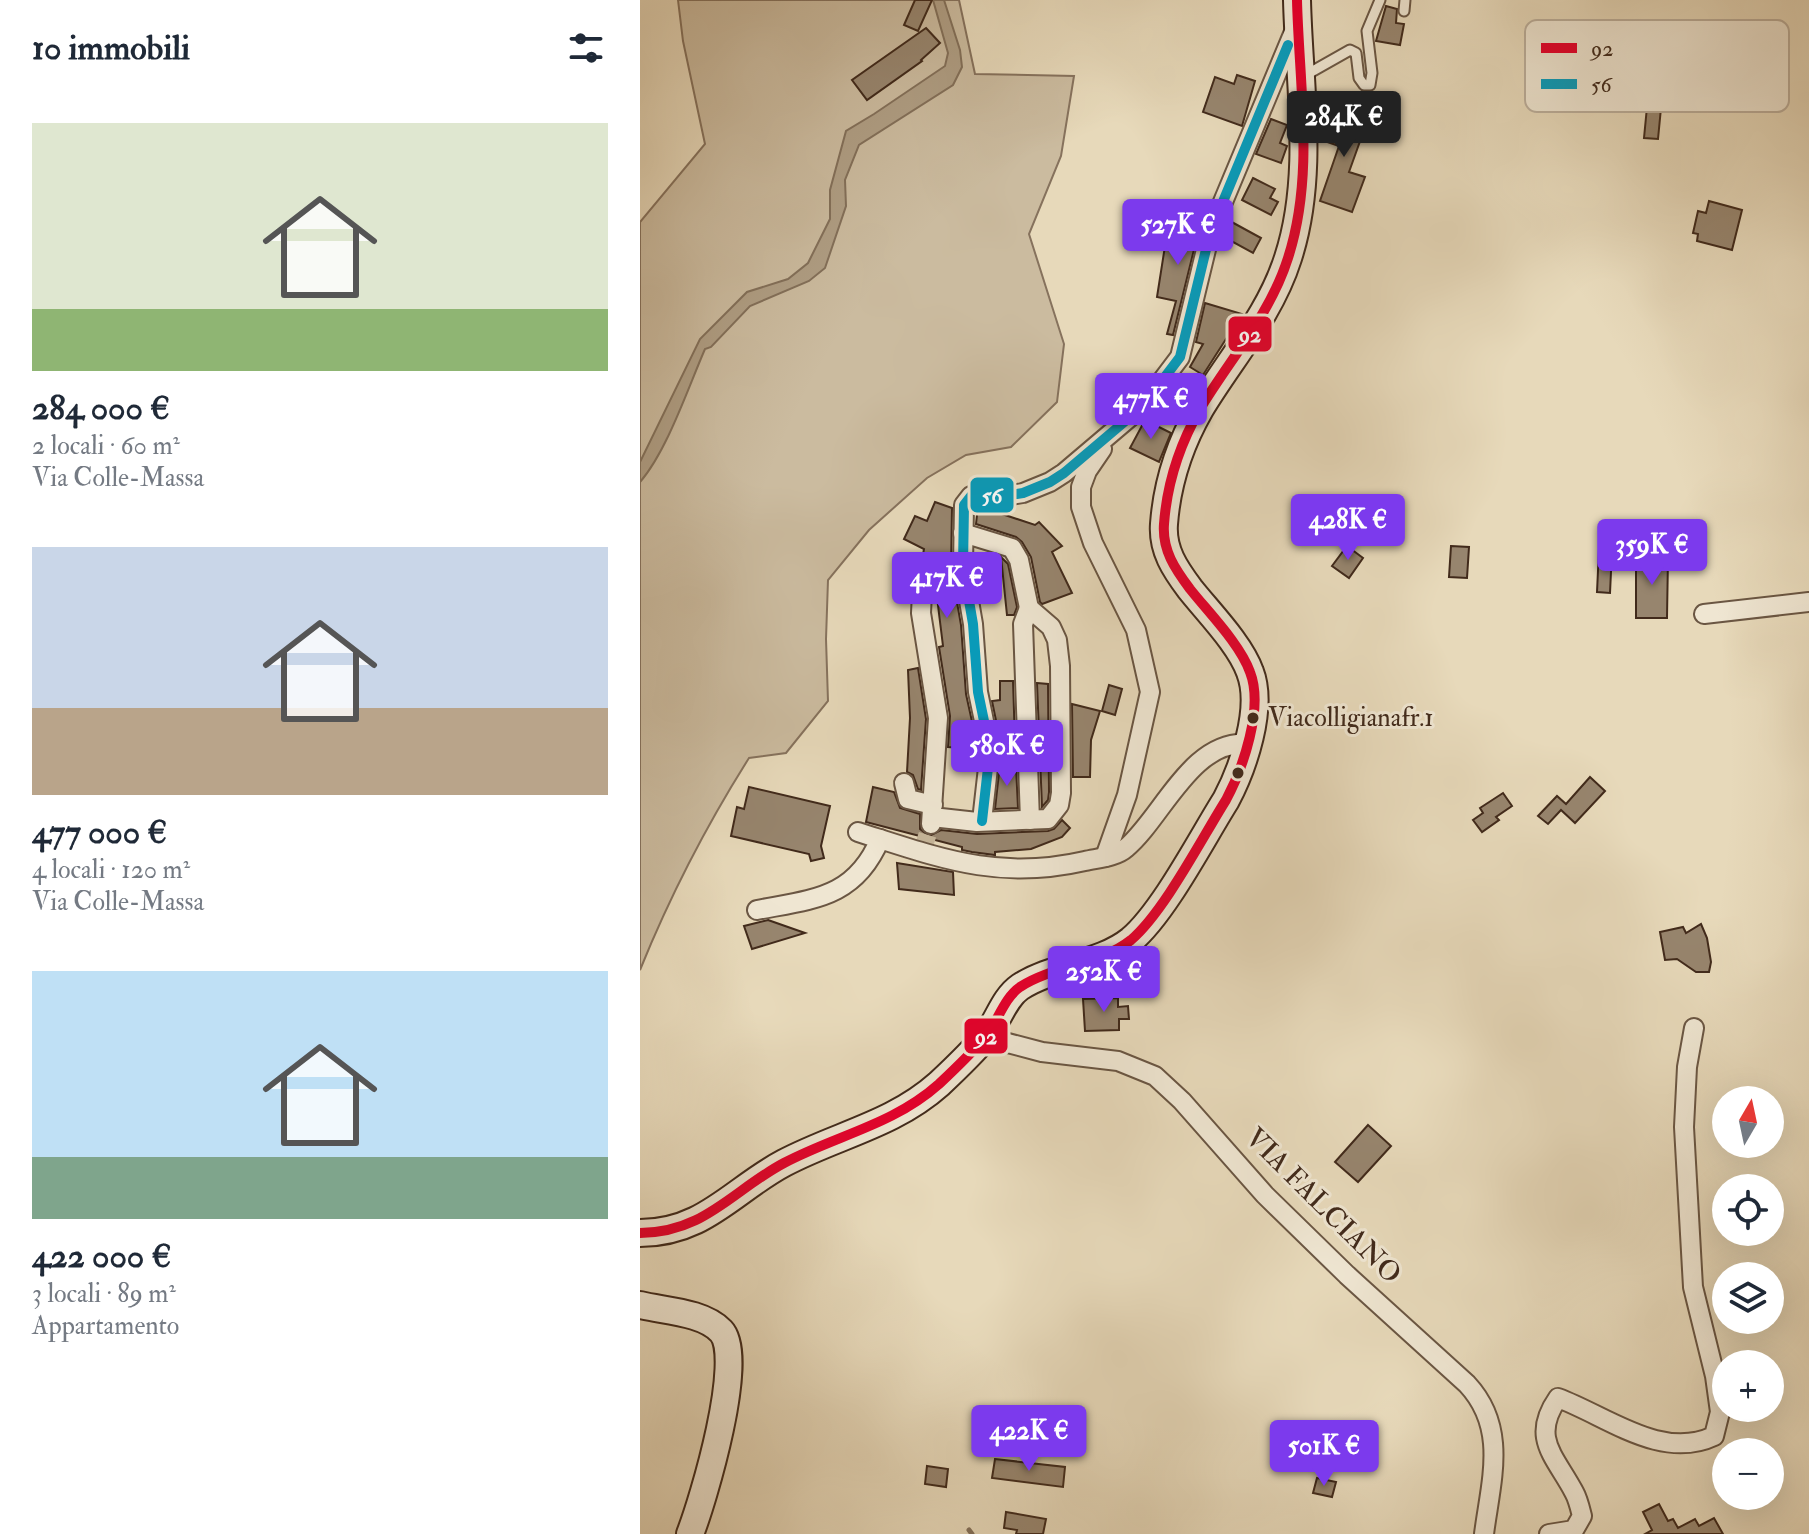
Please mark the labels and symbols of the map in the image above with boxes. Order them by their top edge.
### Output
legend [1525,20,1789,112]
text: 92 [1589,35,1613,63]
text: 56 [1591,71,1614,99]
pin: 284K € [1279,91,1409,159]
pin: 527K € [1113,199,1243,267]
line badge: 92 [1227,315,1273,353]
text: 92 [1237,321,1261,349]
pin: 477K € [1086,373,1216,441]
line badge: 56 [969,476,1015,514]
text: 56 [982,482,1004,510]
pin: 428K € [1283,494,1413,562]
pin: 359K € [1587,519,1717,587]
pin: 417K € [882,552,1012,620]
place label: Viacolligianafr.1 [1268,702,1434,734]
marker: Viacolligianafr.1 [1245,710,1261,726]
pin: 580K € [942,720,1072,788]
unlabelled marker [1230,765,1246,781]
pin: 252K € [1039,946,1169,1014]
line badge: 92 [963,1017,1009,1055]
text: 92 [973,1023,997,1051]
north arrow [1712,1086,1784,1158]
street label: VIA FALCIANO [1238,1121,1408,1291]
pin: 422K € [964,1405,1094,1473]
pin: 501K € [1259,1420,1389,1488]

